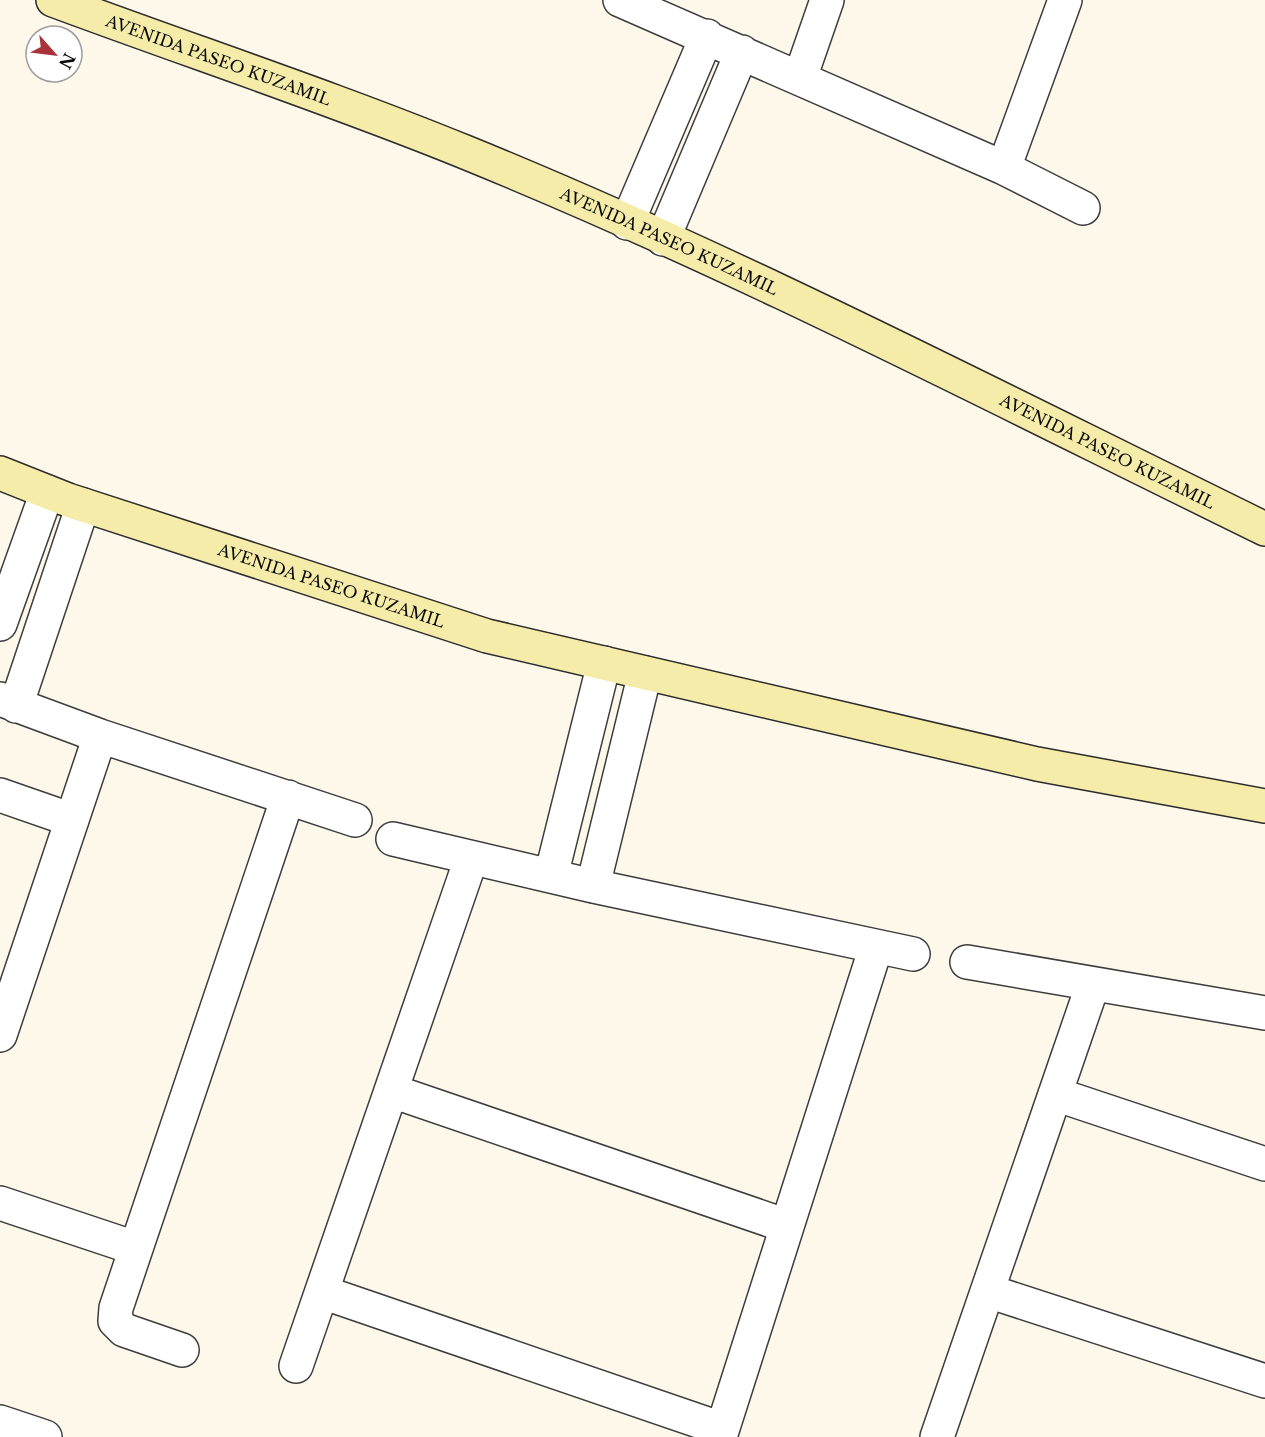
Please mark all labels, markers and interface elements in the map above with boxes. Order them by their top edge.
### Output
street label: AVENIDA PASEO KUZAMIL [103,10,334,110]
north arrow [24,24,84,84]
text: N [55,50,80,72]
street label: AVENIDA PASEO KUZAMIL [556,183,782,299]
street label: AVENIDA PASEO KUZAMIL [996,389,1218,513]
street label: AVENIDA PASEO KUZAMIL [214,539,448,632]

